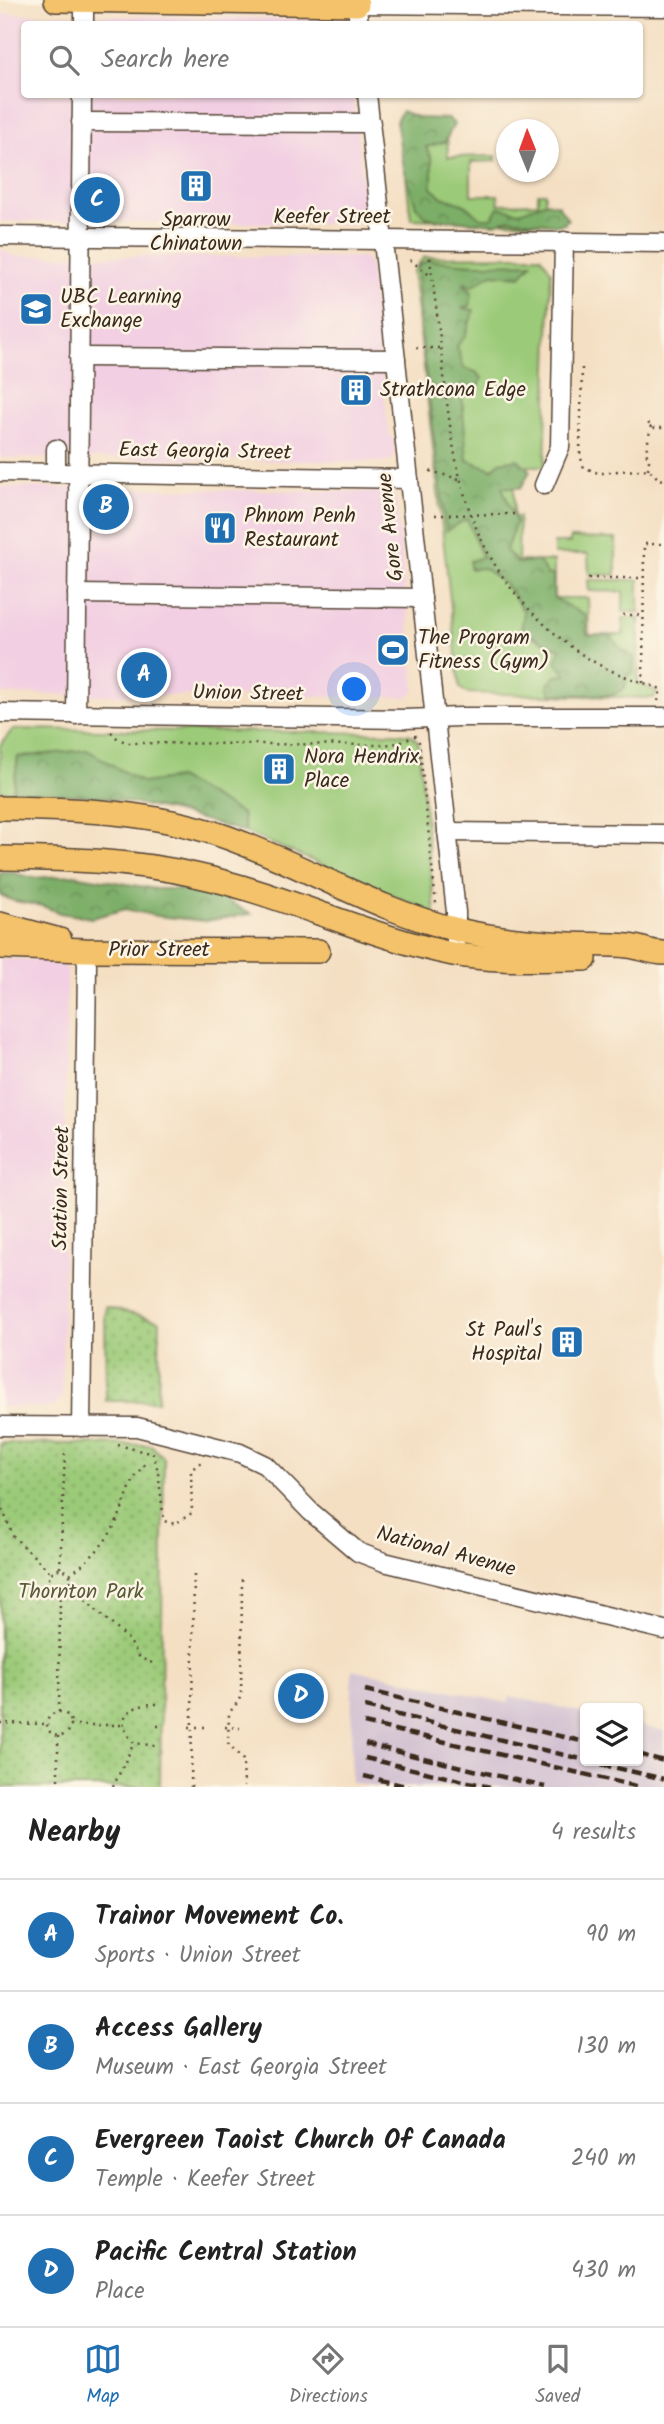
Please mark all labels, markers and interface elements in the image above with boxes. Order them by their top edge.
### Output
search box [21,21,643,98]
text: Search here [101,39,229,81]
icon: search [45,41,83,79]
north arrow [496,119,559,182]
building icon: Sparrow Chinatown [177,167,215,205]
pin: C [74,174,120,226]
street label: Keefer Street [273,201,392,234]
place label: Sparrow Chinatown [150,204,242,261]
place label: UBC Learning Exchange [60,281,182,338]
school or university icon: UBC Learning Exchange [17,290,55,328]
building icon: Strathcona Edge [337,371,375,409]
place label: Strathcona Edge [380,374,527,407]
street label: East Georgia Street [118,434,293,470]
street label: Gore Avenue [369,471,413,583]
pin: B [83,481,129,533]
place label: Phnom Penh Restaurant [244,500,356,557]
restaurant icon: Phnom Penh Restaurant [201,509,239,547]
place label: The Program Fitness (Gym) [418,622,549,679]
sports icon: The Program Fitness (Gym) [374,631,412,669]
pin: A [121,649,167,701]
your location [337,672,371,706]
street label: Union Street [192,677,305,711]
place label: Nora Hendrix Place [304,741,420,798]
building icon: Nora Hendrix Place [260,750,298,788]
street label: Prior Street [108,934,211,967]
street label: Station Street [44,1125,80,1251]
place label: St Paul's Hospital [466,1314,542,1371]
building icon: St Paul's Hospital [548,1323,586,1361]
street label: National Avenue [373,1518,520,1587]
park label: Thornton Park [18,1576,144,1609]
pin: D [278,1670,324,1722]
map controls [580,1703,643,1766]
button: layers [580,1703,643,1766]
text: Nearby [28,1809,120,1857]
text: 4 results [551,1815,636,1851]
text: Trainor Movement Co. [95,1896,344,1938]
text: A [44,1917,58,1953]
text: 90 m [586,1917,636,1953]
text: Sports · Union Street [95,1938,301,1974]
text: Access Gallery [95,2008,262,2050]
text: B [44,2029,58,2065]
text: 130 m [577,2029,636,2065]
text: Museum · East Georgia Street [95,2050,387,2086]
text: Evergreen Taoist Church Of Canada [95,2120,506,2162]
text: C [44,2141,58,2177]
text: 240 m [571,2141,636,2177]
text: Temple · Keefer Street [95,2162,315,2198]
text: Pacific Central Station [95,2232,357,2274]
text: D [43,2253,59,2289]
text: 430 m [571,2253,636,2289]
text: Place [95,2274,145,2310]
tab: Map [84,2340,122,2412]
tab: Directions [289,2340,368,2412]
tab: Saved [535,2340,580,2412]

